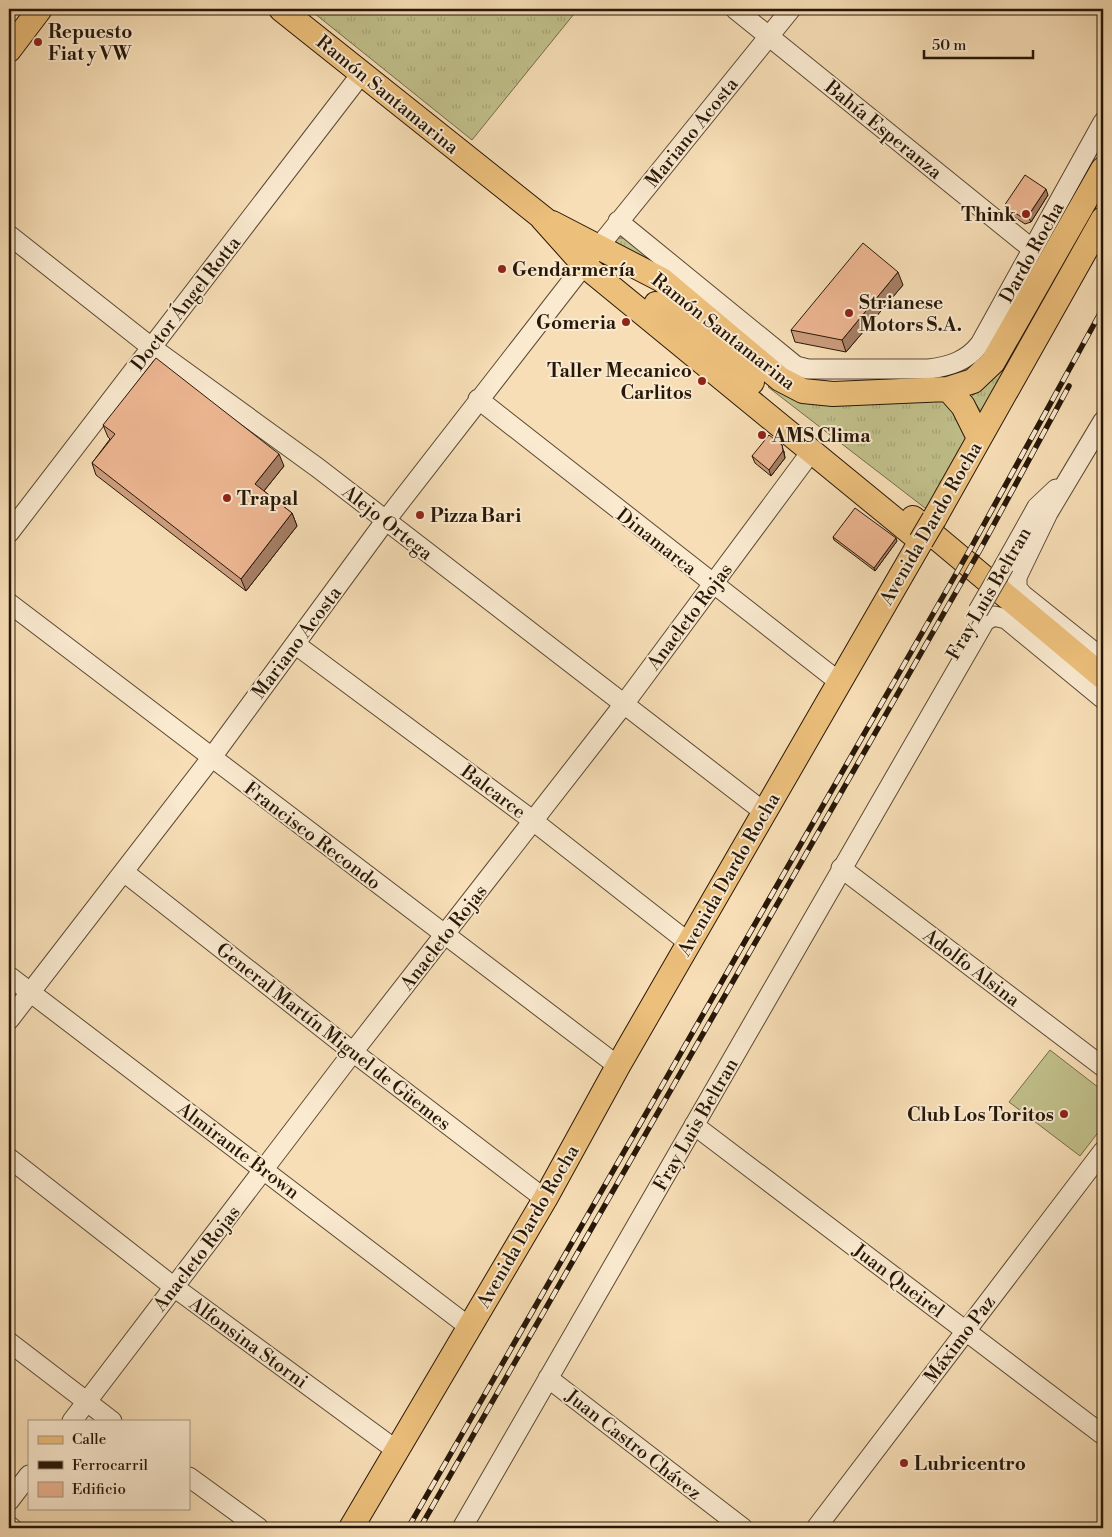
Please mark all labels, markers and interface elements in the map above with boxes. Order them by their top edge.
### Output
place label: Repuesto Fiat y VW [48,20,132,66]
scale bar [924,28,1033,60]
street label: Ramón Santamarina [311,30,464,160]
marker: Repuesto Fiat y VW [32,36,44,48]
text: 50 m [932,36,966,55]
street label: Mariano Acosta [640,72,744,193]
street label: Bahía Esperanza [819,75,947,185]
street label: Dardo Rocha [994,197,1070,307]
place label: Think [961,203,1016,227]
marker: Think [1020,208,1032,220]
street label: Doctor Ángel Rotta [125,231,246,376]
place label: Gendarmería [512,258,636,282]
marker: Gendarmería [496,263,508,275]
street label: Ramón Santamarina [647,268,801,396]
place label: Strianese Motors S.A. [859,291,962,337]
marker: Strianese Motors S.A. [843,307,855,319]
place label: Gomeria [536,311,617,335]
marker: Gomeria [620,316,632,328]
place label: Taller Mecanico Carlitos [547,359,692,405]
marker: Taller Mecanico Carlitos [696,375,708,387]
place label: AMS Clima [771,424,871,448]
marker: AMS Clima [756,429,768,441]
street label: Avenida Dardo Rocha [874,437,988,610]
street label: Alejo Ortega [337,479,438,566]
place label: Trapal [237,487,298,511]
marker: Trapal [221,492,233,504]
street label: Dinamarca [611,503,702,581]
place label: Pizza Bari [430,504,521,528]
marker: Pizza Bari [414,509,426,521]
street label: Fray Luis Beltran [941,523,1037,664]
street label: Anacleto Rojas [641,558,738,676]
street label: Mariano Acosta [247,581,347,704]
street label: Balcarce [455,759,531,824]
street label: Francisco Recondo [239,776,386,895]
street label: Avenida Dardo Rocha [672,788,786,961]
street label: Anacleto Rojas [394,880,493,996]
street label: Adolfo Alsina [917,923,1025,1012]
street label: General Martín Miguel de Güemes [211,938,456,1136]
street label: Fray Luis Beltran [648,1054,744,1195]
street label: Almirante Brown [172,1096,304,1205]
place label: Club Los Toritos [907,1103,1054,1127]
marker: Club Los Toritos [1058,1108,1070,1120]
street label: Avenida Dardo Rocha [471,1140,585,1313]
street label: Anacleto Rojas [147,1201,246,1317]
street label: Juan Queirel [847,1238,949,1323]
street label: Alfonsina Storni [184,1291,312,1394]
street label: Máximo Paz [919,1291,1001,1388]
street label: Juan Castro Chávez [560,1384,706,1505]
legend [28,1420,190,1510]
text: Calle [72,1430,106,1449]
place label: Lubricentro [914,1452,1026,1476]
text: Ferrocarril [72,1456,149,1475]
marker: Lubricentro [898,1457,910,1469]
text: Edificio [72,1480,126,1499]

